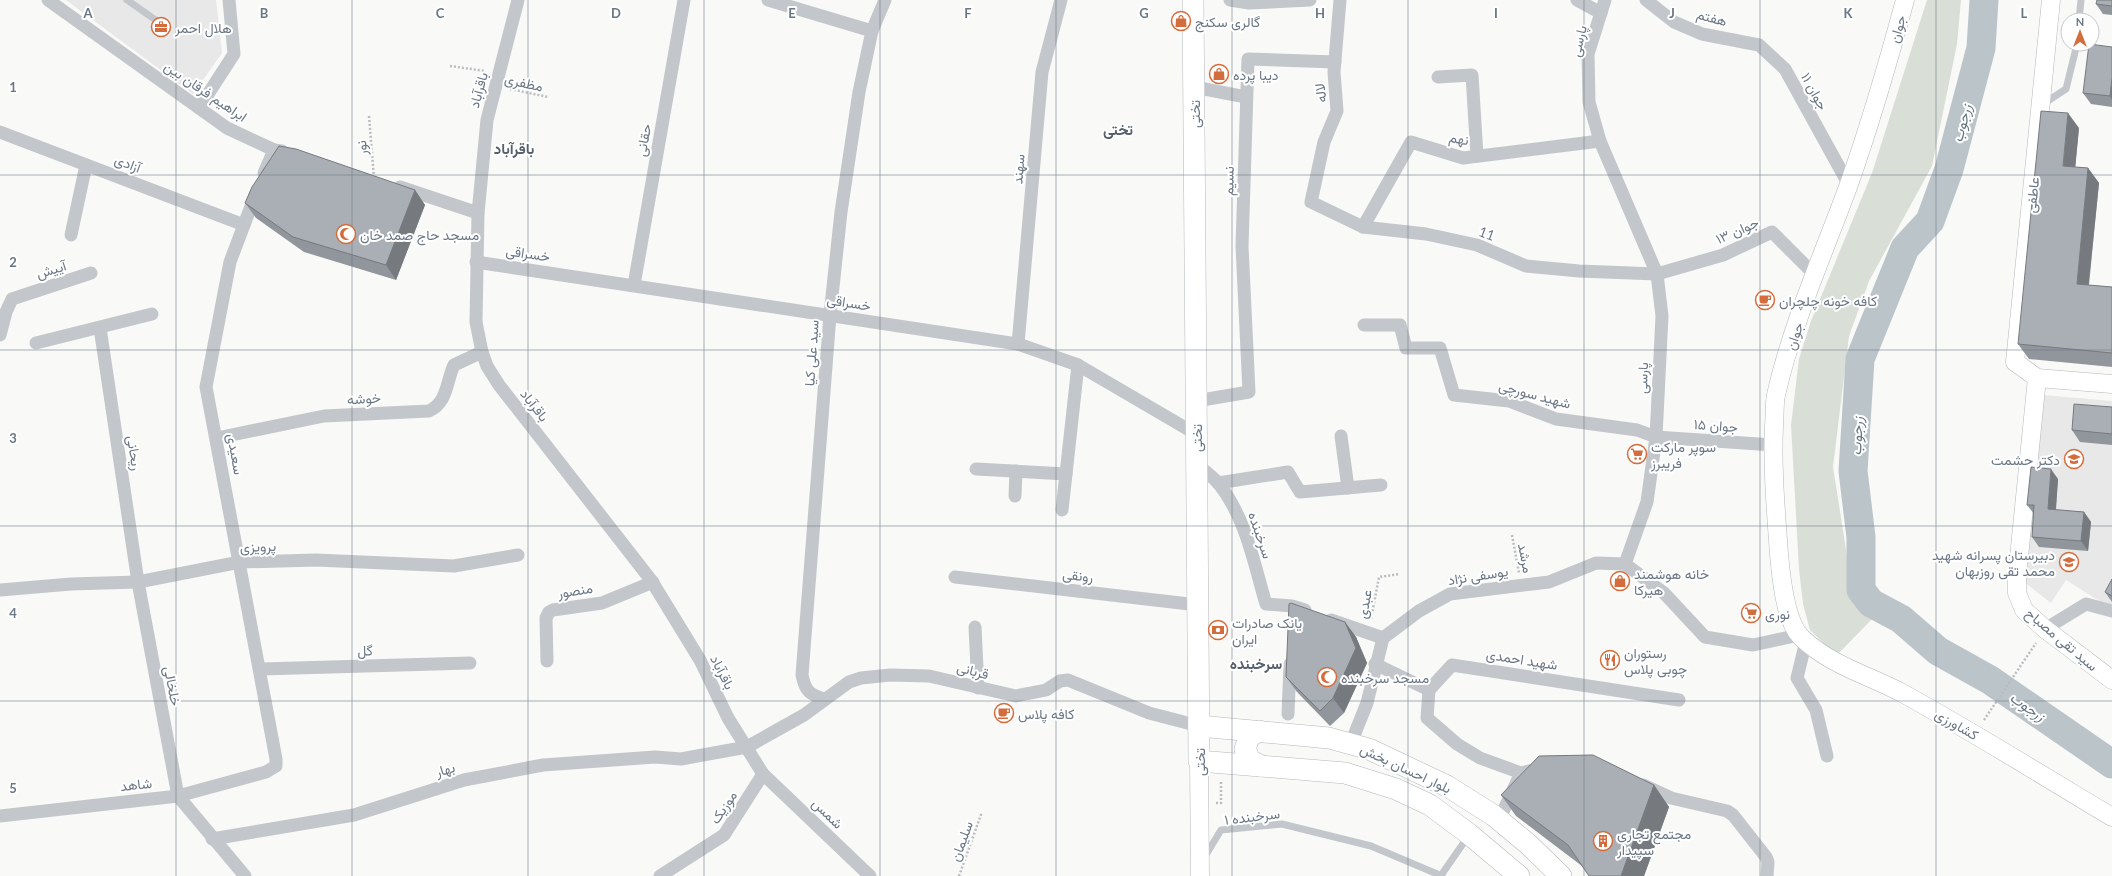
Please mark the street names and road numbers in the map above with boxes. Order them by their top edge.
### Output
street label: هفتم [1695,5,1729,30]
street label: جوان [1885,13,1910,45]
street label: پارسی [1566,24,1592,59]
street label: ابراهیم فرقان بین [161,57,251,126]
street label: مظفری [503,69,545,96]
street label: جوان ۱۱ [1797,69,1832,113]
street label: باقرآباد [465,70,492,110]
street label: لاله [1311,83,1329,103]
street label: تختی [1186,100,1204,128]
street label: حقانی [632,122,655,158]
street label: نهم [1448,128,1470,149]
street label: نور [352,140,371,157]
street label: آزادی [112,150,145,177]
street label: سهند [1008,153,1029,185]
street label: نسیم [1219,166,1238,196]
street label: عاطفی [2022,176,2043,214]
street label: جوان ۱۳ [1713,213,1762,248]
street label: 11 [1476,222,1498,244]
street label: خسراقی [505,241,551,265]
street label: آییش [34,256,70,283]
street label: خسراقی [826,290,872,315]
street label: سید علی کیا [800,319,823,387]
street label: جوان [1782,320,1807,352]
street label: پارسی [1633,362,1653,394]
street label: شهید سورچی [1497,376,1573,414]
street label: باقرآباد [516,385,553,425]
street label: خوشه [347,389,381,408]
street label: جوان ۱۵ [1693,415,1739,436]
street label: تختی [1188,424,1206,452]
street label: سعیدی [223,432,248,476]
street label: ریحانی [123,434,146,472]
street label: سرخبنده [1244,509,1277,561]
street label: پرویزی [240,537,277,557]
street label: مرشد [1514,542,1537,575]
street label: یوسفی نژاد [1447,562,1510,589]
street label: رونقی [1062,565,1094,586]
street label: منصور [555,579,594,602]
street label: عبدی [1353,588,1376,620]
street label: سید تقی مصباح [2021,604,2101,676]
street label: گل [357,641,373,660]
street label: شهید احمدی [1485,645,1559,674]
street label: باقرآباد [706,652,739,693]
street label: قربانی [955,658,991,683]
street label: خلخالی [160,665,185,708]
street label: کشاورزی [1932,705,1982,744]
street label: بلوار احسان بخش [1357,739,1454,797]
street label: تختی [1191,748,1209,776]
street label: بهار [432,758,457,781]
street label: شاهد [119,774,153,794]
street label: موزیک [706,787,741,827]
street label: شمس [808,794,847,832]
street label: سرخبنده ۱ [1223,804,1281,829]
street label: سلیمان [946,818,977,864]

